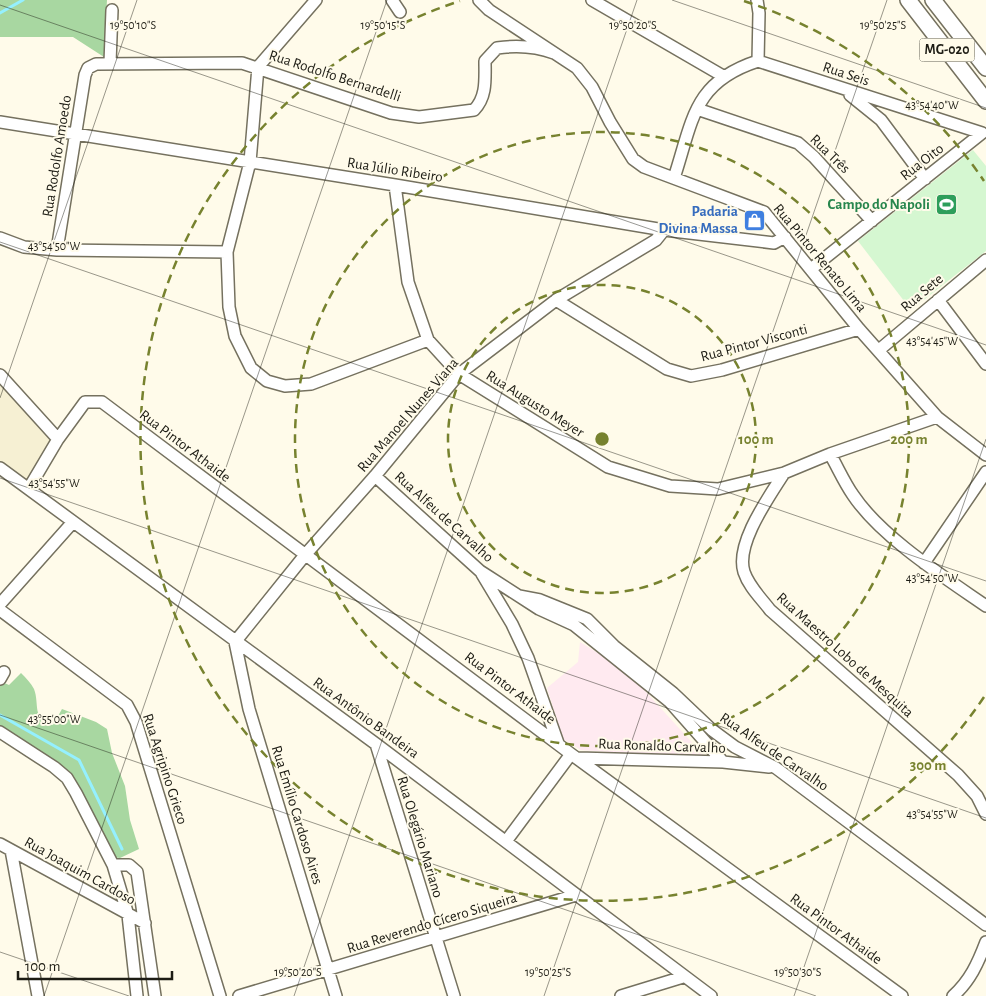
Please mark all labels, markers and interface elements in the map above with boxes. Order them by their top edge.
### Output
text: 19°50'10"S [110,19,156,31]
text: 19°50'15"S [361,19,406,31]
text: 19°50'20"S [609,19,657,31]
text: 19°50'25"S [860,19,906,31]
road number: MG-020 [920,38,974,62]
street label: Rua Rodolfo Bernardelli [267,48,403,104]
street label: Rua Seis [821,59,871,89]
street label: Rua Rodolfo Amoedo [40,94,74,218]
text: 43°54'40"W [905,99,959,111]
street label: Rua Três [807,132,853,176]
street label: Rua Oito [898,141,946,183]
street label: Rua Júlio Ribeiro [346,155,444,185]
sports icon: Campo do Napoli [934,192,958,216]
place label: Campo do Napoli [828,197,930,212]
street label: Rua Pintor Renato Lima [771,201,869,315]
place label: Padaria Divina Massa [658,204,738,236]
shop icon: Padaria Divina Massa [742,208,766,232]
text: 43°54'50"W [28,240,81,252]
street label: Rua Sete [898,271,946,315]
street label: Rua Pintor Visconti [699,322,809,364]
text: 43°54'45"W [906,335,958,347]
street label: Rua Manoel Nunes Viana [355,355,461,475]
street label: Rua Augusto Meyer [483,368,587,440]
street label: Rua Pintor Athaide [137,407,233,485]
centre of rings [593,430,611,448]
text: 100 m [738,432,774,447]
text: 200 m [890,432,928,447]
street label: Rua Alfeu de Carvalho [392,469,496,565]
text: 43°54'55"W [28,477,80,489]
text: 43°54'50"W [906,572,959,584]
street label: Rua Maestro Lobo de Mesquita [774,590,916,720]
street label: Rua Pintor Athaide [462,649,558,727]
street label: Rua Antônio Bandeira [310,675,422,761]
street label: Rua Alfeu de Carvalho [717,710,831,794]
street label: Rua Agripino Grieco [140,712,190,826]
text: 43°55'00"W [27,713,81,725]
street label: Rua Ronaldo Carvalho [598,736,726,756]
street label: Rua Emílio Cardoso Aires [269,744,325,886]
text: 300 m [910,758,946,773]
street label: Rua Olegário Mariano [394,775,446,899]
text: 43°54'55"W [906,808,958,820]
street label: Rua Joaquim Cardoso [22,834,138,908]
street label: Rua Reverendo Cícero Siqueira [345,890,519,956]
street label: Rua Pintor Athaide [787,891,885,967]
scale bar [18,948,171,980]
text: 100 m [25,959,60,974]
text: 19°50'20"S [274,966,322,978]
text: 19°50'25"S [525,966,571,978]
text: 19°50'30"S [775,966,822,978]

